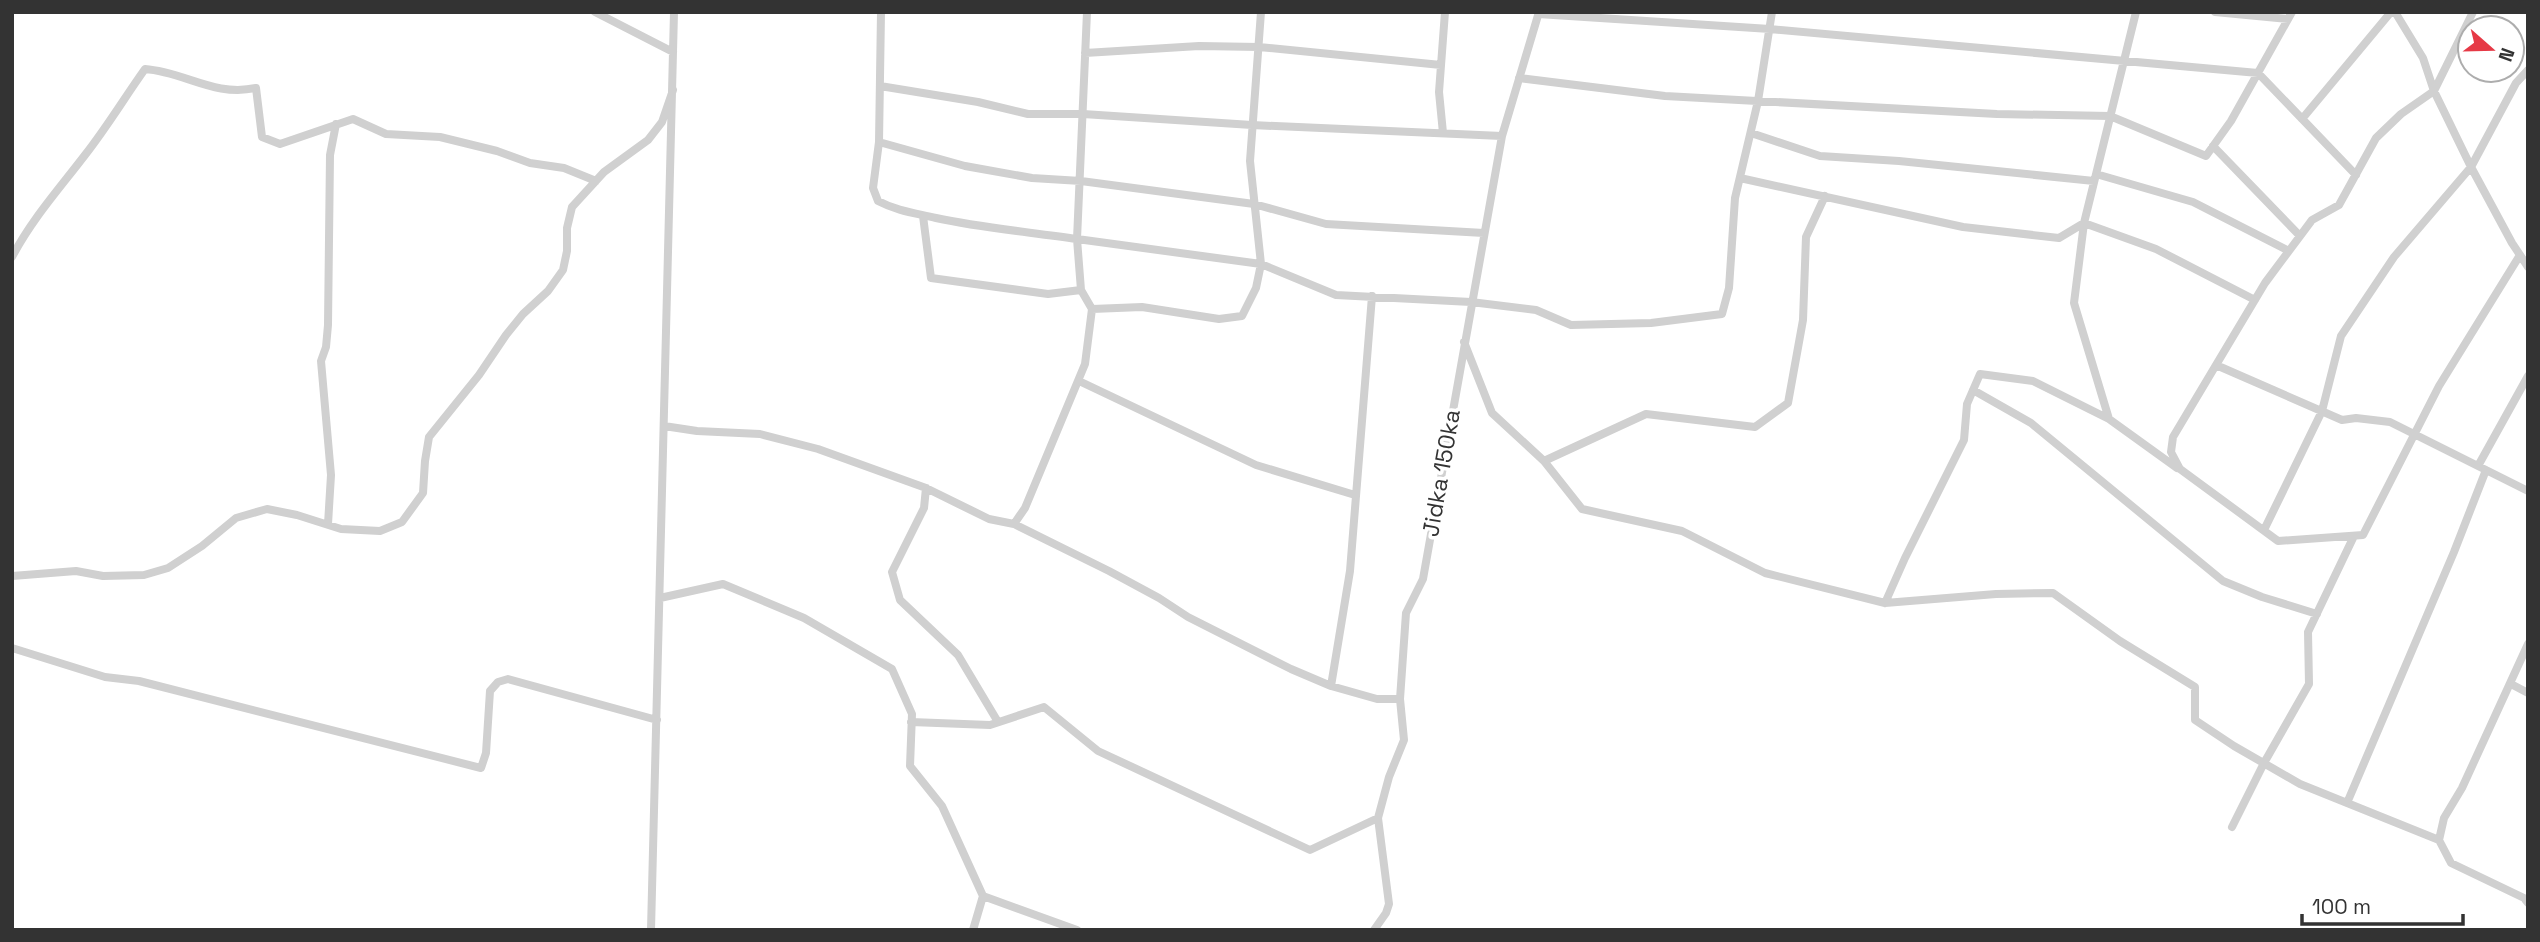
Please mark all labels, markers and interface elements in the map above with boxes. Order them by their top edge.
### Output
north arrow [2456,14,2526,84]
text: N [2493,44,2520,65]
street label: Jidka 150ka [1415,407,1467,539]
scale bar [2302,883,2463,927]
text: 100 m [2312,893,2371,920]

